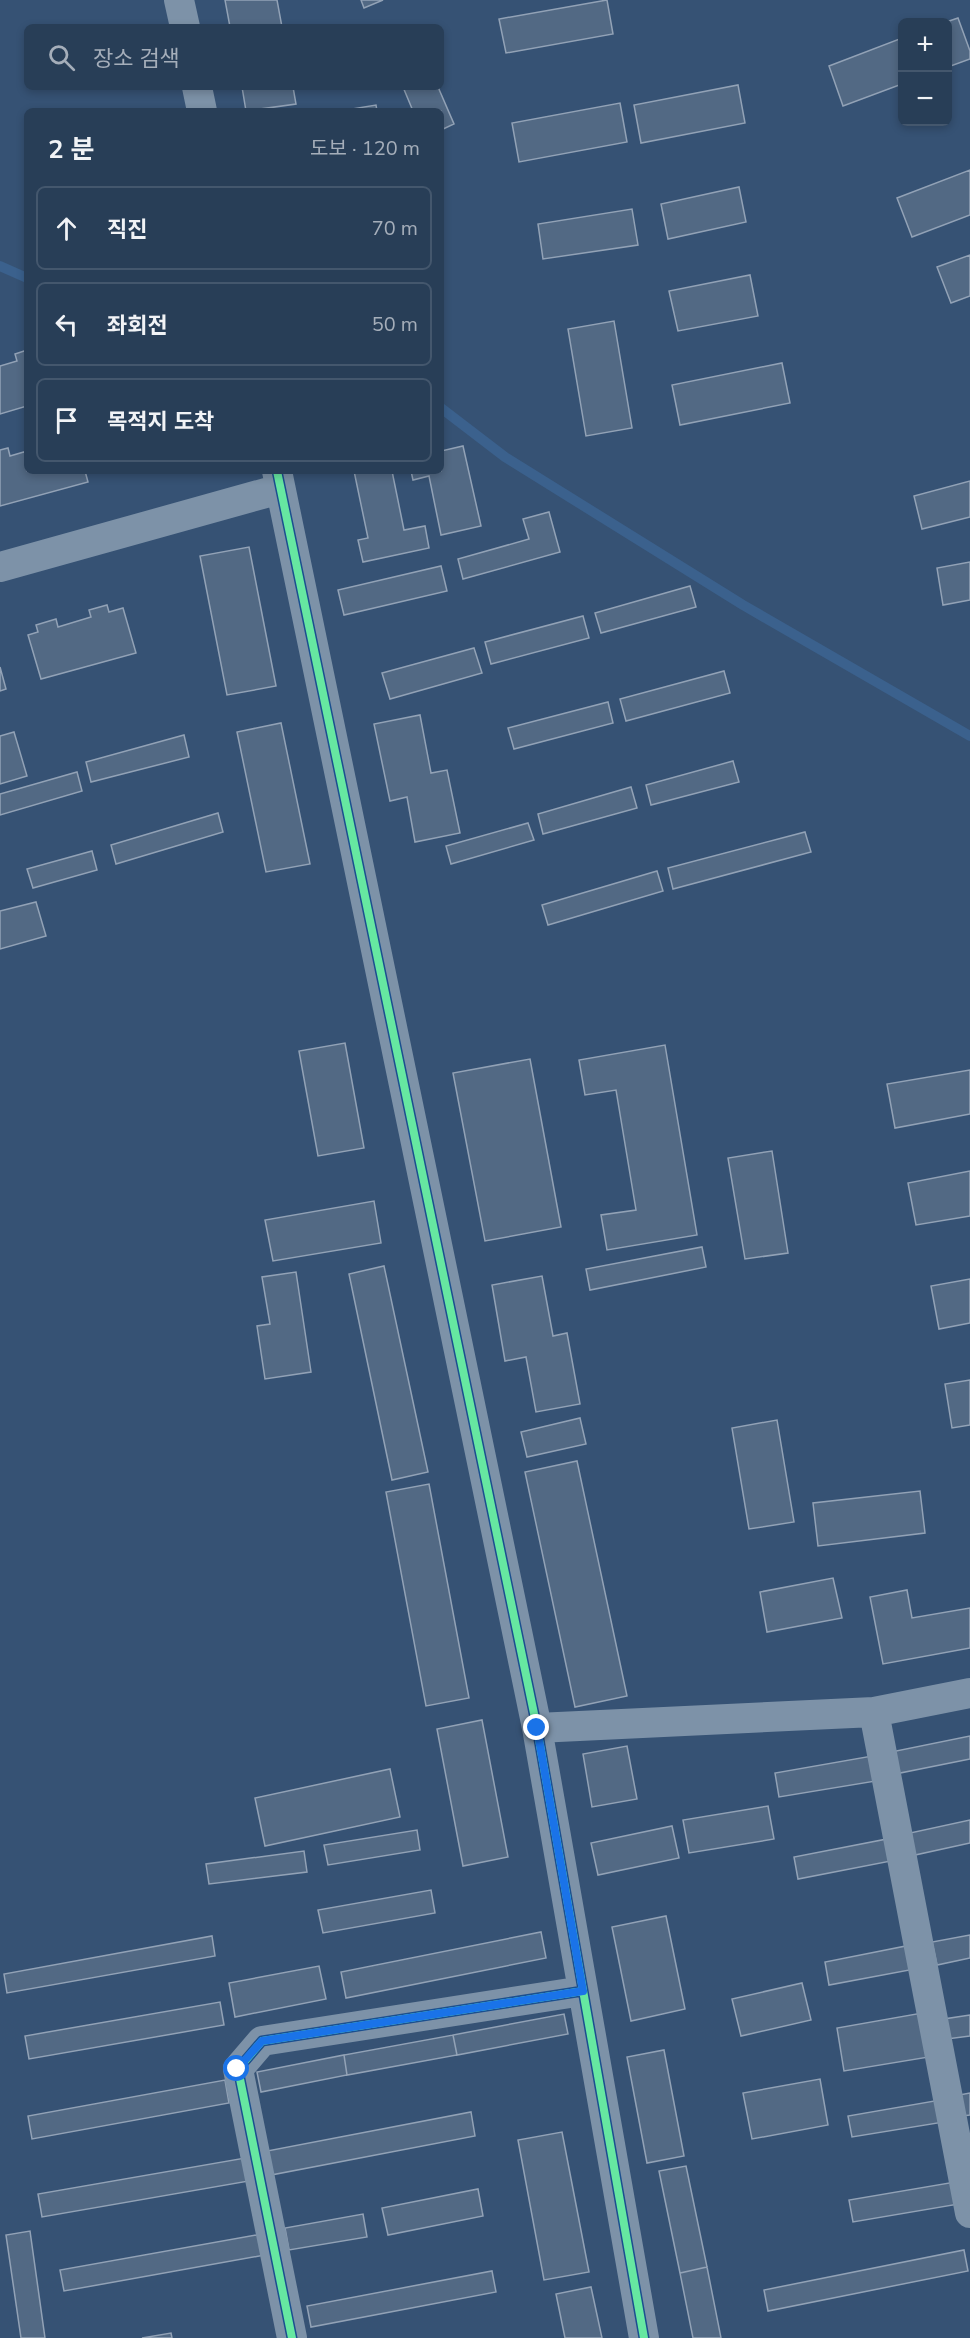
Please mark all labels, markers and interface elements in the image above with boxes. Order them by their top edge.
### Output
map controls [898,18,952,126]
button: + [898,18,952,72]
search box [24,24,444,90]
icon: search [45,41,78,74]
text: 장소 검색 [93,44,180,74]
button: − [898,72,952,126]
text: 2 분 [48,132,95,167]
text: 도보 · 120 m [310,135,420,162]
icon: ahead [50,212,83,245]
text: 직진 [107,215,147,245]
text: 70 m [372,215,418,242]
icon: left [50,308,83,341]
text: 좌회전 [107,311,168,341]
text: 50 m [372,311,418,338]
icon: arrive [50,404,83,437]
text: 목적지 도착 [107,407,214,437]
route end [523,1714,549,1740]
route start [223,2055,249,2081]

